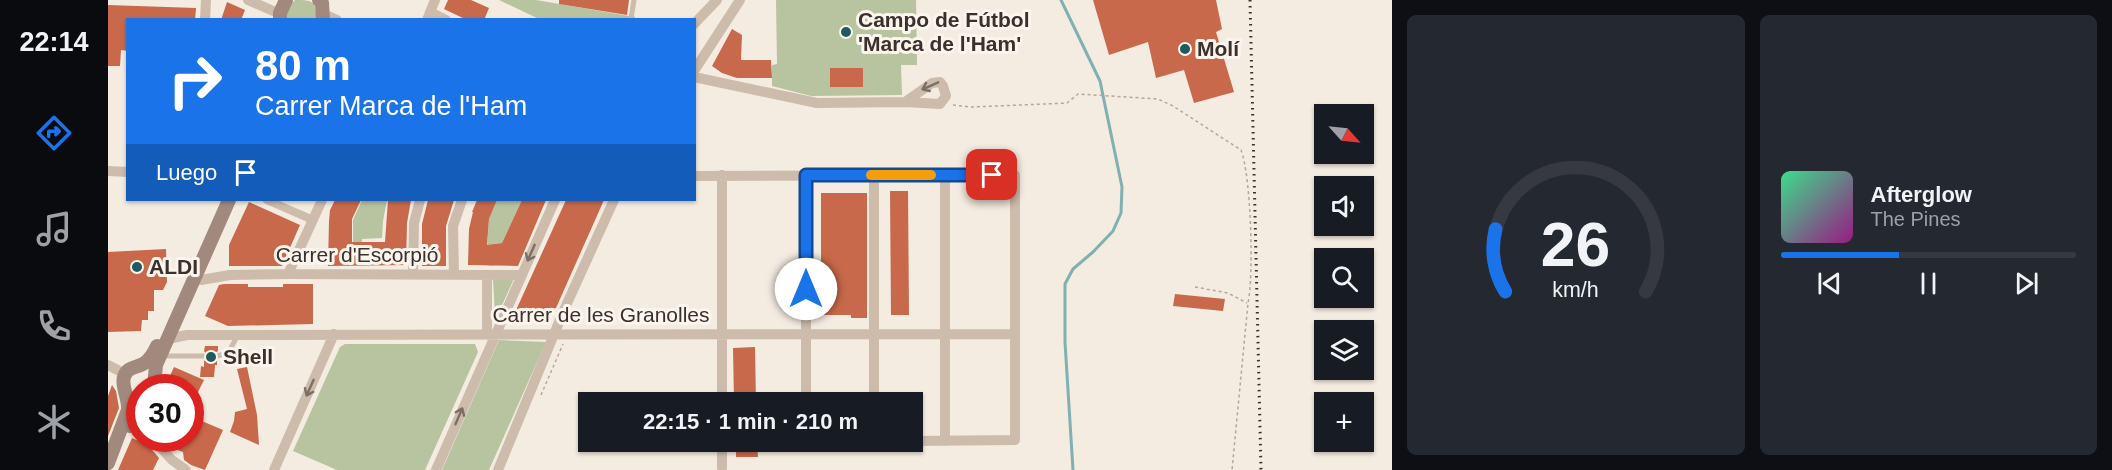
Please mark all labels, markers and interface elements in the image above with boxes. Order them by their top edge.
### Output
place label: Campo de Fútbol 'Marca de l'Ham' [858,8,1030,55]
marker: Campo de Fútbol 'Marca de l'Ham' [839,25,853,39]
text: 22:14 [19,27,89,57]
place label: Molí [1197,37,1240,60]
icon: right [156,42,234,120]
text: 80 m [255,42,351,89]
marker: Molí [1178,42,1192,56]
one-way arrow [921,81,939,92]
text: Carrer Marca de l'Ham [255,91,527,121]
north arrow [1314,104,1374,164]
map controls [1314,104,1374,452]
icon: directions [33,112,75,154]
pin [966,149,1017,200]
icon: arrive [229,156,262,189]
icon: arrive [975,158,1008,191]
text: Luego [156,160,217,185]
button: sound [1314,176,1374,236]
text: Afterglow [1871,182,1972,207]
icon: music [33,208,75,250]
text: The Pines [1871,208,1961,230]
text: 26 [1541,210,1610,279]
street label: Carrer d'Escorpió [276,243,438,266]
one-way arrow [525,244,536,262]
button: search [1314,248,1374,308]
place label: ALDI [149,255,198,278]
position arrow [774,257,838,321]
marker: ALDI [130,260,144,274]
icon: previous [1813,267,1846,300]
icon: pause [1912,267,1945,300]
icon: next [2010,267,2043,300]
text: km/h [1553,278,1599,302]
street label: Carrer de les Granolles [492,303,710,326]
icon: phone [33,305,75,347]
button: layers [1314,320,1374,380]
place label: Shell [223,345,273,368]
marker: Shell [204,350,218,364]
speed limit sign: 30 [126,374,204,452]
one-way arrow [304,378,316,396]
button: + [1314,392,1374,452]
icon: climate [33,401,75,443]
one-way arrow [454,408,466,426]
text: 22:15 · 1 min · 210 m [643,409,858,434]

